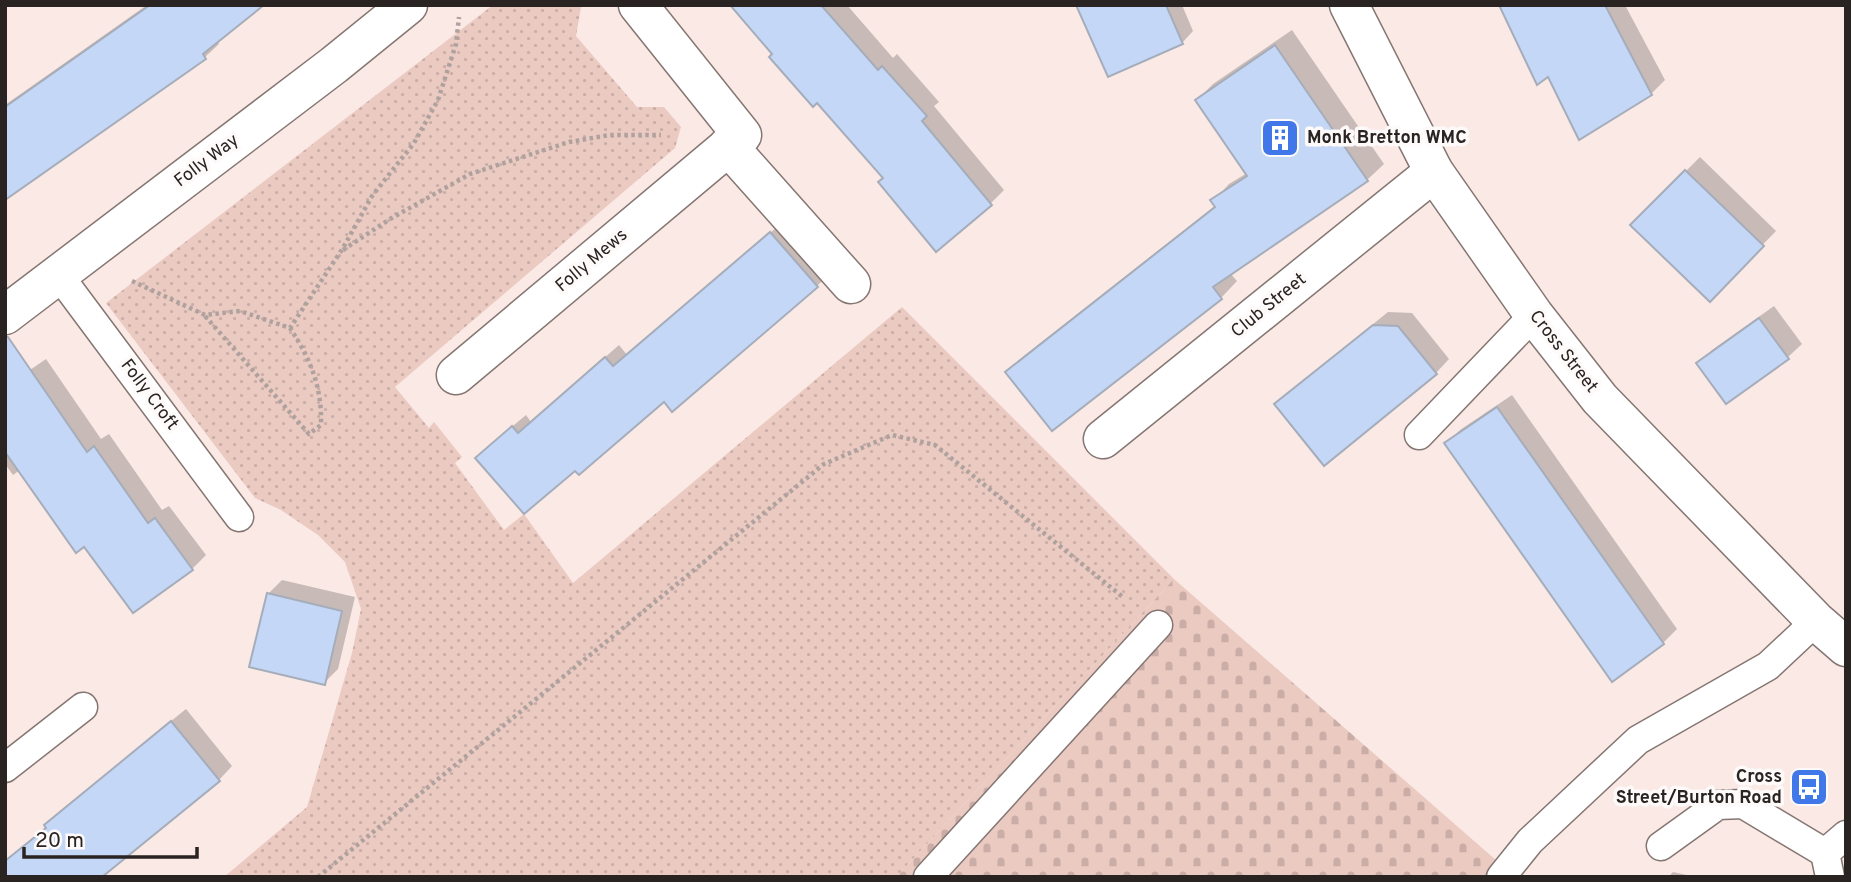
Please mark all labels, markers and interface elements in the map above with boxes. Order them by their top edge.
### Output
building icon: Monk Bretton WMC [1259,117,1301,159]
place label: Monk Bretton WMC [1307,127,1467,150]
street label: Folly Way [170,129,244,193]
street label: Folly Mews [551,224,633,298]
street label: Club Street [1227,269,1311,343]
street label: Cross Street [1524,306,1602,398]
street label: Folly Croft [115,355,183,435]
place label: Cross Street/Burton Road [1616,766,1782,810]
bus stop icon: Cross Street/Burton Road [1788,766,1830,808]
scale bar [24,816,198,860]
text: 20 m [35,828,84,855]

